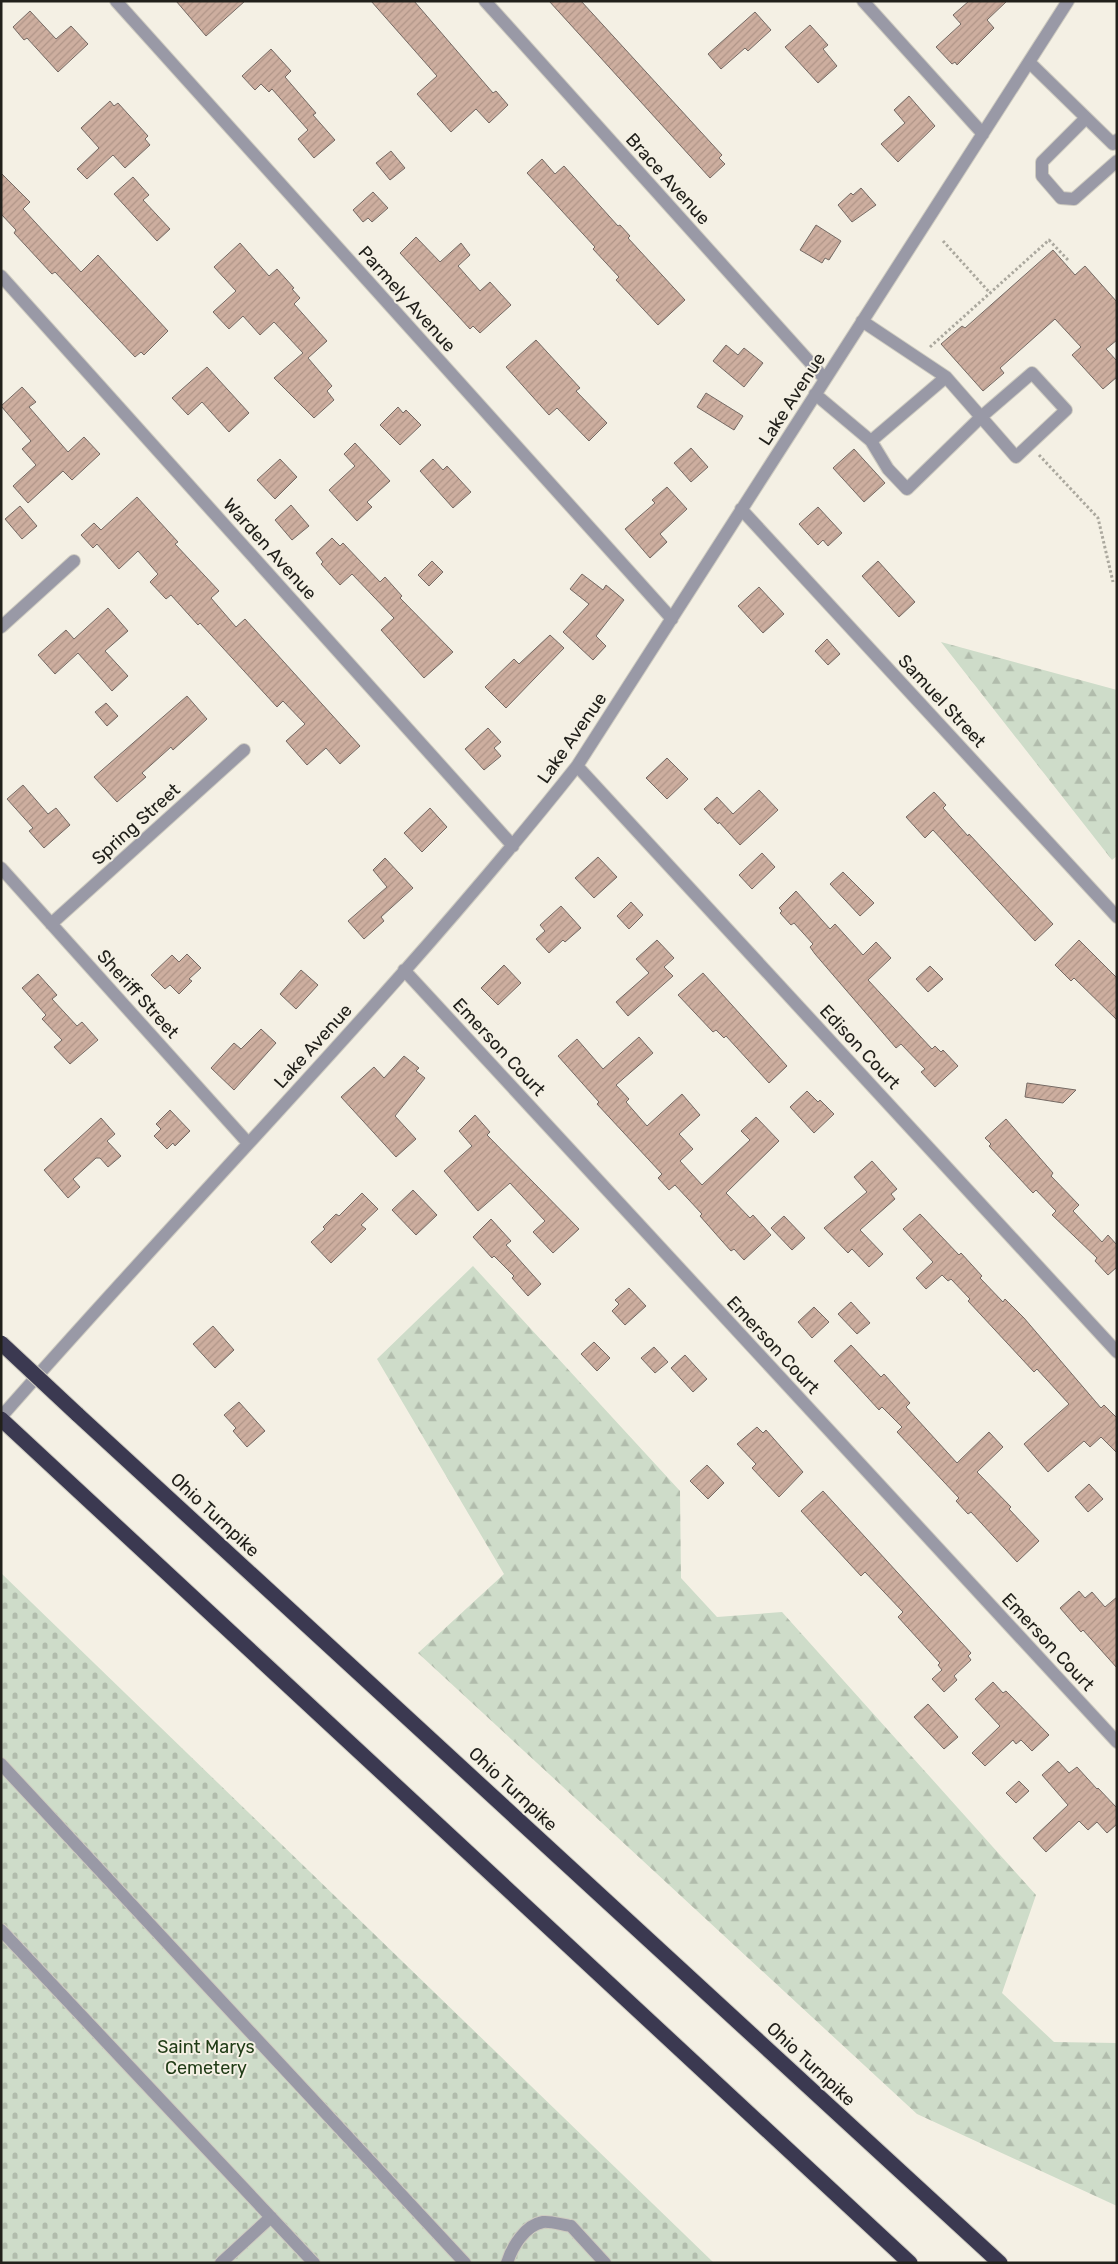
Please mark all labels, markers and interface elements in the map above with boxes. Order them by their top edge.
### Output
street label: Brace Avenue [621,129,715,229]
street label: Parmely Avenue [354,241,460,357]
street label: Lake Avenue [754,349,830,449]
street label: Warden Avenue [219,494,321,604]
street label: Samuel Street [893,650,991,752]
street label: Lake Avenue [533,688,611,788]
street label: Spring Street [87,779,185,869]
street label: Sheriff Street [92,945,184,1043]
street label: Emerson Court [448,994,550,1100]
street label: Lake Avenue [269,999,357,1093]
street label: Edison Court [815,1000,905,1094]
street label: Emerson Court [722,1292,824,1398]
street label: Ohio Turnpike [166,1468,264,1562]
street label: Emerson Court [997,1589,1099,1695]
street label: Ohio Turnpike [464,1742,562,1836]
street label: Ohio Turnpike [762,2017,860,2111]
park label: Saint Marys Cemetery [157,2036,255,2079]

